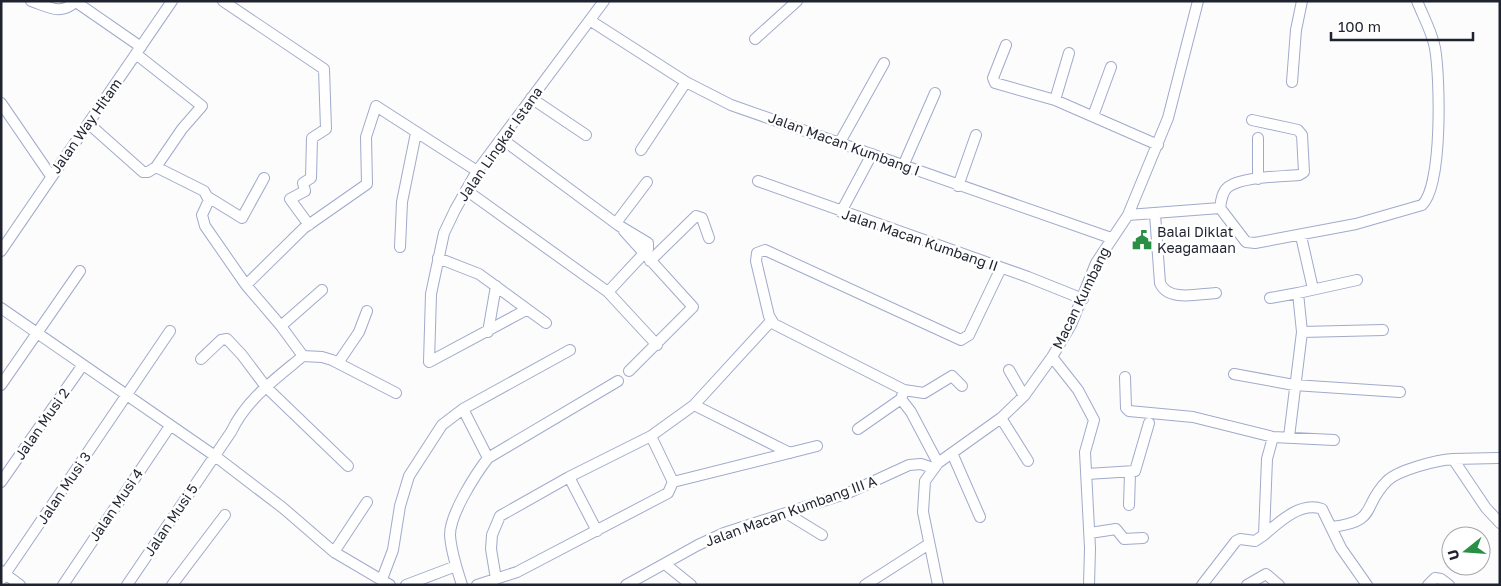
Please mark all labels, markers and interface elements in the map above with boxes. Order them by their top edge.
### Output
scale bar [1331,10,1474,42]
text: 100 m [1338,17,1381,35]
street label: Jalan Way Hitam [46,75,125,177]
street label: Jalan Lingkar Istana [454,83,545,204]
street label: Jalan Macan Kumbang I [766,108,922,179]
street label: Jalan Macan Kumbang II [840,205,1000,274]
place label: Balai Diklat Keagamaan [1157,223,1236,256]
public building icon: Balai Diklat Keagamaan [1131,229,1153,251]
street label: Macan Kumbang [1048,244,1113,352]
street label: Jalan Musi 2 [11,385,72,463]
street label: Jalan Musi 3 [33,448,94,527]
street label: Jalan Musi 4 [85,465,146,544]
street label: Jalan Macan Kumbang III A [703,471,880,550]
street label: Jalan Musi 5 [140,480,201,559]
north arrow [1441,526,1491,576]
text: U [1443,548,1463,562]

